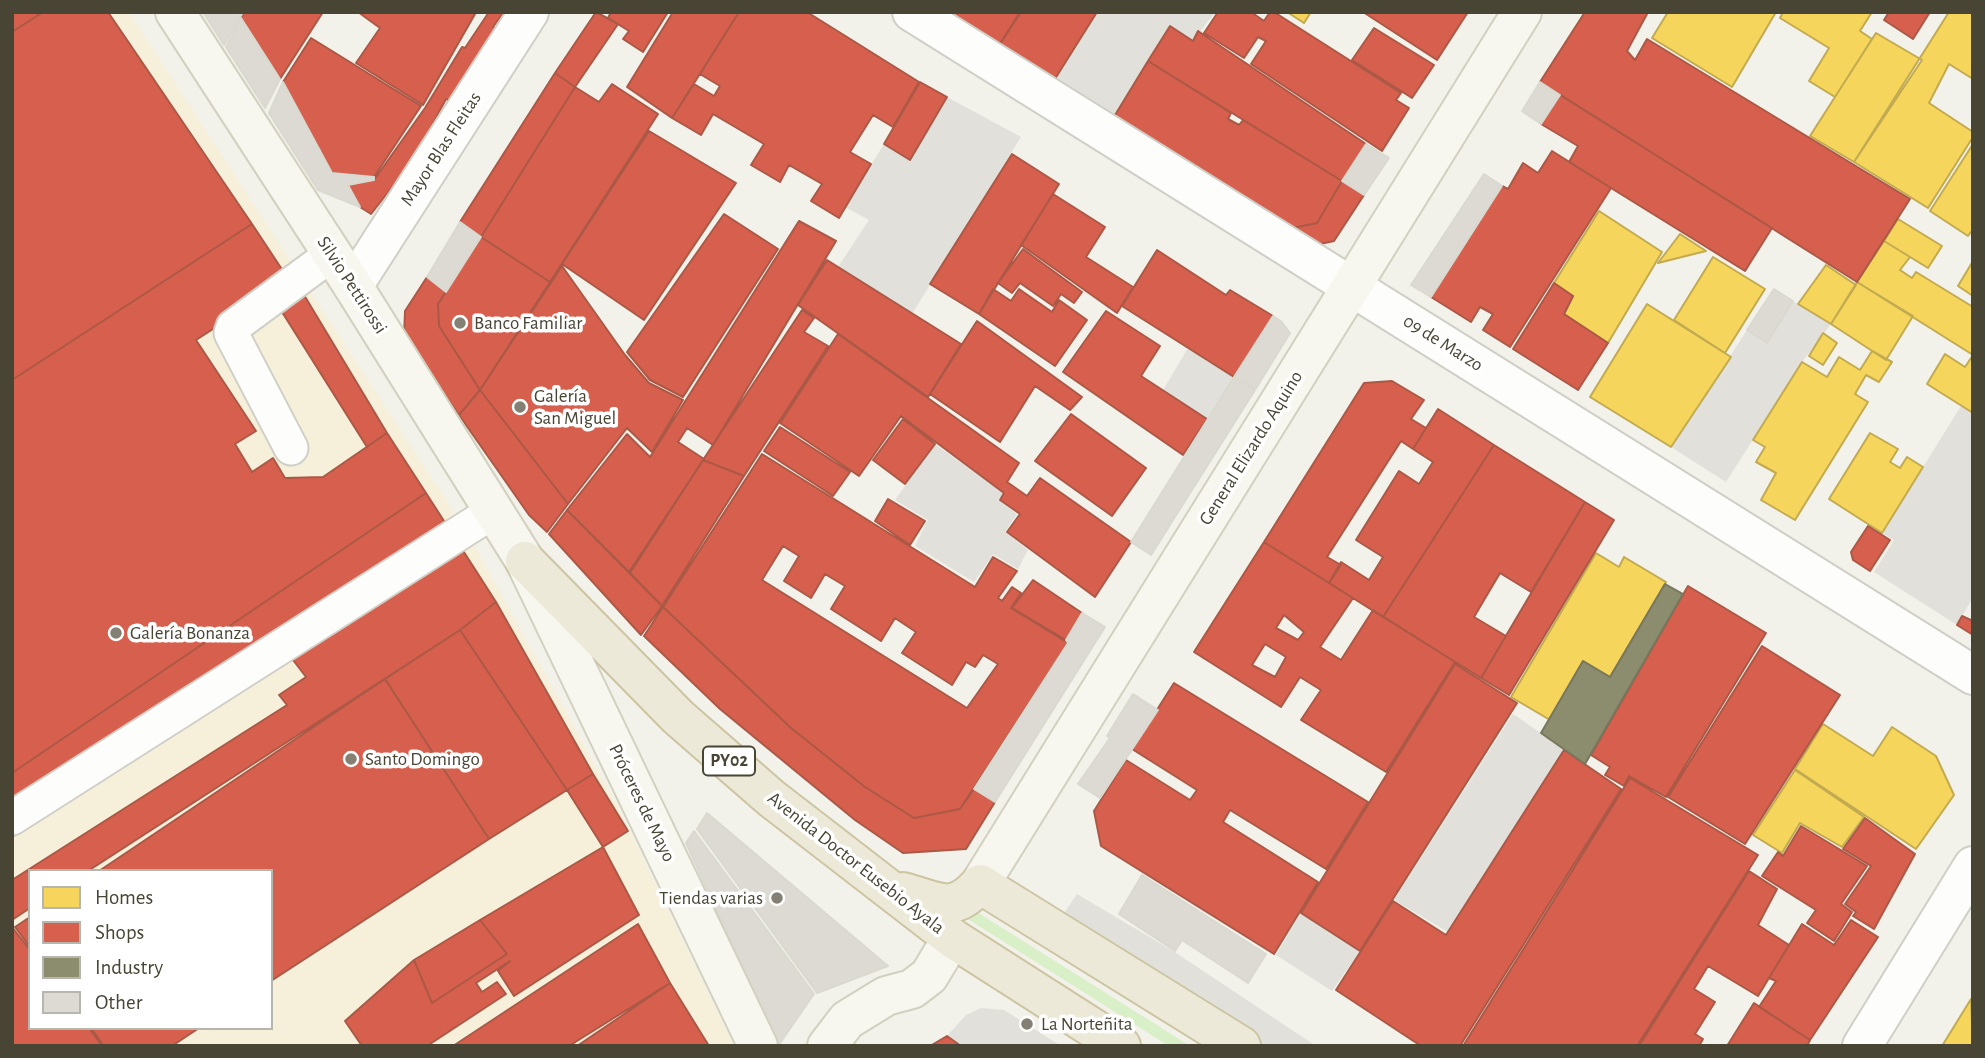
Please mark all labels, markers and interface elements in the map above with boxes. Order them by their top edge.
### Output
street label: Mayor Blas Fleitas [396,88,486,210]
street label: Silvio Pettirossi [312,232,392,338]
street label: 09 de Marzo [1399,309,1487,377]
place label: Banco Familiar [474,312,582,334]
marker: Banco Familiar [452,315,468,331]
street label: General Elizardo Aquino [1194,367,1308,529]
place label: Galería San Miguel [534,385,616,429]
marker: Galería San Miguel [512,399,528,415]
place label: Galería Bonanza [130,622,250,644]
marker: Galería Bonanza [108,625,124,641]
street label: Próceres de Mayo [604,740,680,866]
road number: PY02 [703,746,755,776]
place label: Santo Domingo [365,748,480,770]
marker: Santo Domingo [343,751,359,767]
street label: Avenida Doctor Eusebio Ayala [763,787,949,939]
legend [28,869,273,1030]
text: Homes [95,887,153,908]
place label: Tiendas varias [659,887,763,909]
marker: Tiendas varias [769,890,785,906]
text: Shops [95,922,144,943]
text: Industry [95,957,163,978]
text: Other [95,992,142,1013]
place label: La Norteñita [1041,1013,1132,1035]
marker: La Norteñita [1019,1016,1035,1032]

